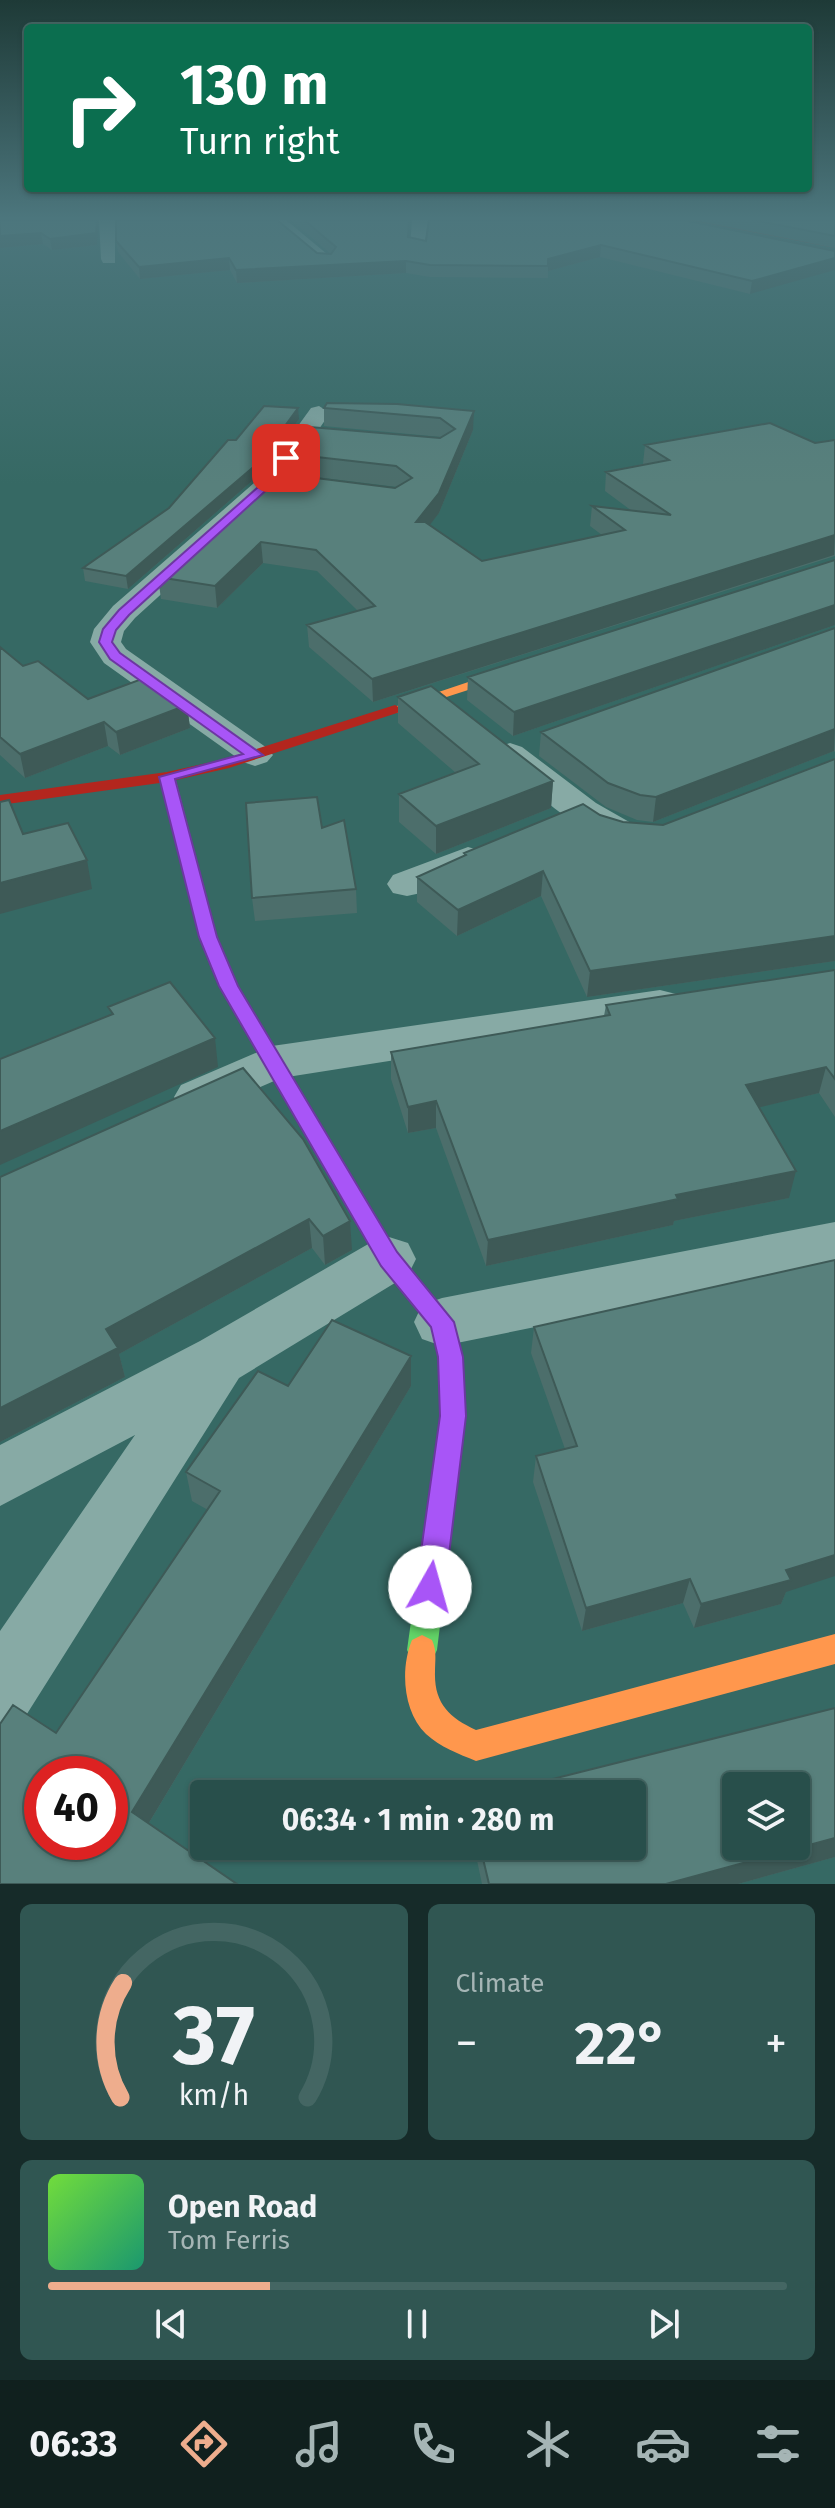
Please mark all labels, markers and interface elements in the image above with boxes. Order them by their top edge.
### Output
text: 130 m [180,52,328,119]
icon: right [48,56,152,160]
text: Turn right [180,120,340,164]
pin [252,424,320,492]
icon: arrive [264,436,308,480]
position arrow [388,1545,472,1629]
speed limit sign: 40 [24,1756,128,1860]
map controls [722,1772,810,1860]
button: layers [722,1772,810,1860]
text: 06:34 · 1 min · 280 m [282,1802,554,1838]
text: Climate [456,1968,544,1999]
text: 37 [172,1986,255,2086]
text: 22° [575,2008,668,2080]
text: − [456,2017,478,2070]
text: + [765,2017,787,2070]
text: km/h [178,2078,249,2113]
text: Open Road [168,2189,317,2225]
text: Tom Ferris [168,2225,290,2256]
icon: previous [149,2302,193,2346]
icon: pause [395,2302,439,2346]
icon: next [642,2302,686,2346]
icon: directions [176,2416,232,2472]
icon: music [291,2416,347,2472]
icon: phone [405,2416,461,2472]
icon: climate [520,2416,576,2472]
icon: car [635,2416,691,2472]
icon: filters [750,2416,806,2472]
text: 06:33 [29,2422,117,2466]

